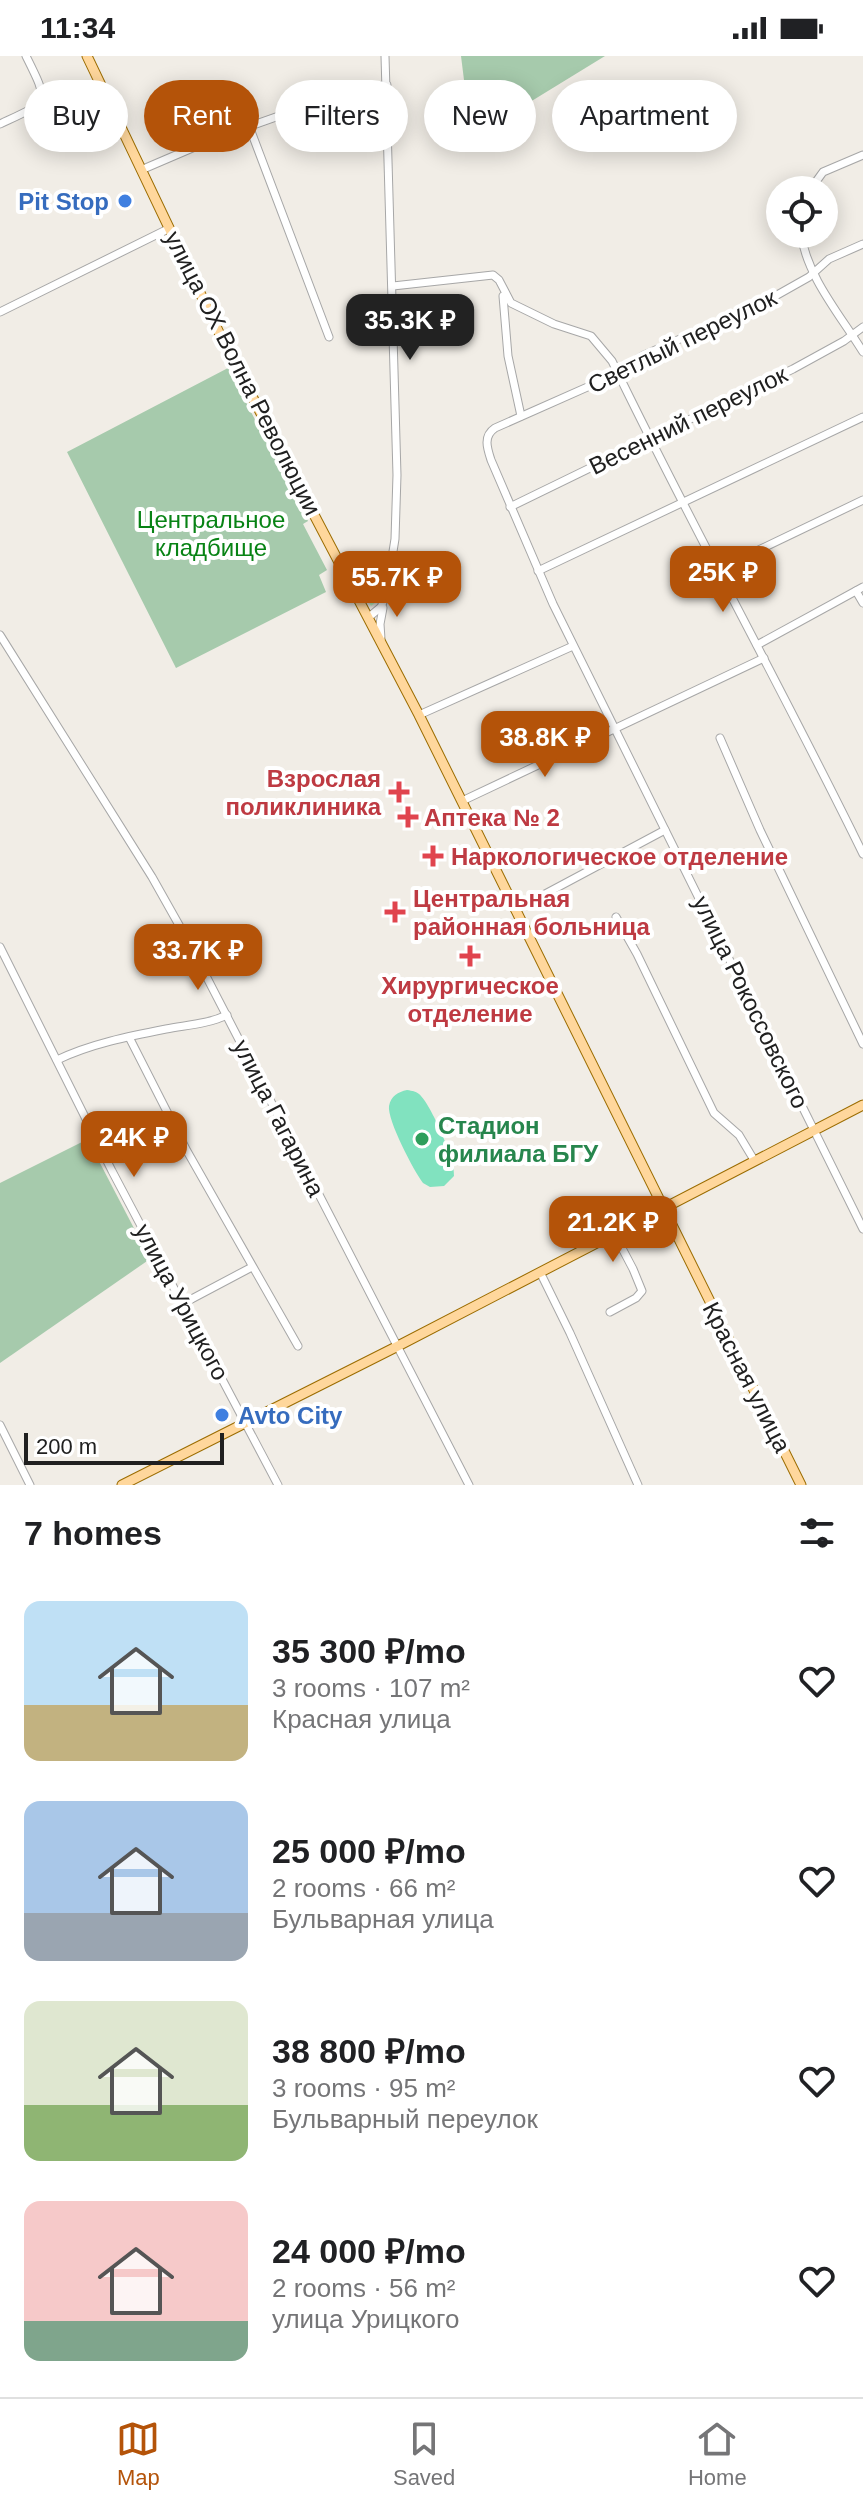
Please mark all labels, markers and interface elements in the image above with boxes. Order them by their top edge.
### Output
text: 11:34 [40,11,115,44]
chip: Buy [24,80,128,152]
chip: Rent [144,80,259,152]
chip: Filters [275,80,408,152]
chip: New [424,80,536,152]
chip: Apartment [552,80,737,152]
map controls [766,176,838,248]
button: locate [766,176,838,248]
place label: Pit Stop [18,188,109,215]
marker: Pit Stop [116,192,134,210]
street label: улица ОХ Волна Революции [159,226,327,520]
street label: Светлый переулок [583,283,781,398]
pin: 35.3K ₽ [336,294,484,362]
text: 35.3K ₽ [364,305,456,335]
street label: Весенний переулок [585,360,792,480]
park label: Центральное кладбище [137,506,285,561]
pin: 25K ₽ [667,546,779,614]
pin: 55.7K ₽ [323,551,471,619]
text: 25K ₽ [688,557,758,587]
text: 55.7K ₽ [351,562,443,592]
pin: 38.8K ₽ [471,711,619,779]
text: 38.8K ₽ [499,722,591,752]
place label: Взрослая поликлиника [226,765,382,820]
marker: Взрослая поликлиника [388,781,410,803]
place label: Аптека № 2 [424,804,560,831]
marker: Аптека № 2 [399,808,417,826]
place label: Наркологическое отделение [451,843,788,870]
marker: Наркологическое отделение [422,845,444,867]
place label: Центральная районная больница [413,885,651,940]
street label: улица Рокоссовского [688,891,814,1113]
marker: Центральная районная больница [384,901,406,923]
pin: 33.7K ₽ [124,924,272,992]
text: 33.7K ₽ [152,935,244,965]
marker: Хирургическое отделение [459,945,481,967]
place label: Хирургическое отделение [381,972,559,1027]
street label: улица Гагарина [228,1035,330,1202]
pin: 24K ₽ [78,1111,190,1179]
place label: Стадион филиала БГУ [438,1112,599,1167]
text: 24K ₽ [99,1122,169,1152]
marker: Стадион филиала БГУ [413,1130,431,1148]
pin: 21.2K ₽ [539,1196,687,1264]
text: 21.2K ₽ [567,1207,659,1237]
street label: улица Урицкого [129,1219,235,1385]
street label: Красная улица [698,1297,797,1457]
place label: Avto City [238,1402,343,1429]
marker: Avto City [213,1406,231,1424]
scale bar [24,1429,224,1465]
text: 200 m [36,1434,97,1459]
icon: filters [795,1511,839,1555]
text: 7 homes [24,1514,162,1552]
text: 35 300 ₽/mo [272,1632,466,1670]
icon: home [88,1633,184,1729]
icon: heart [795,1659,839,1703]
text: 3 rooms · 107 m² [272,1673,470,1703]
text: Красная улица [272,1704,451,1734]
text: 25 000 ₽/mo [272,1832,466,1870]
icon: home [88,1833,184,1929]
icon: heart [795,1859,839,1903]
text: 2 rooms · 66 m² [272,1873,456,1903]
text: Бульварная улица [272,1904,494,1934]
text: 38 800 ₽/mo [272,2032,466,2070]
icon: home [88,2033,184,2129]
icon: heart [795,2059,839,2103]
text: 3 rooms · 95 m² [272,2073,456,2103]
text: Бульварный переулок [272,2104,538,2134]
text: 24 000 ₽/mo [272,2232,466,2270]
icon: home [88,2233,184,2329]
icon: heart [795,2259,839,2303]
text: 2 rooms · 56 m² [272,2273,456,2303]
text: улица Урицкого [272,2304,459,2334]
tab: Map [116,2417,160,2491]
tab: Saved [393,2417,455,2491]
tab: Home [688,2417,747,2491]

